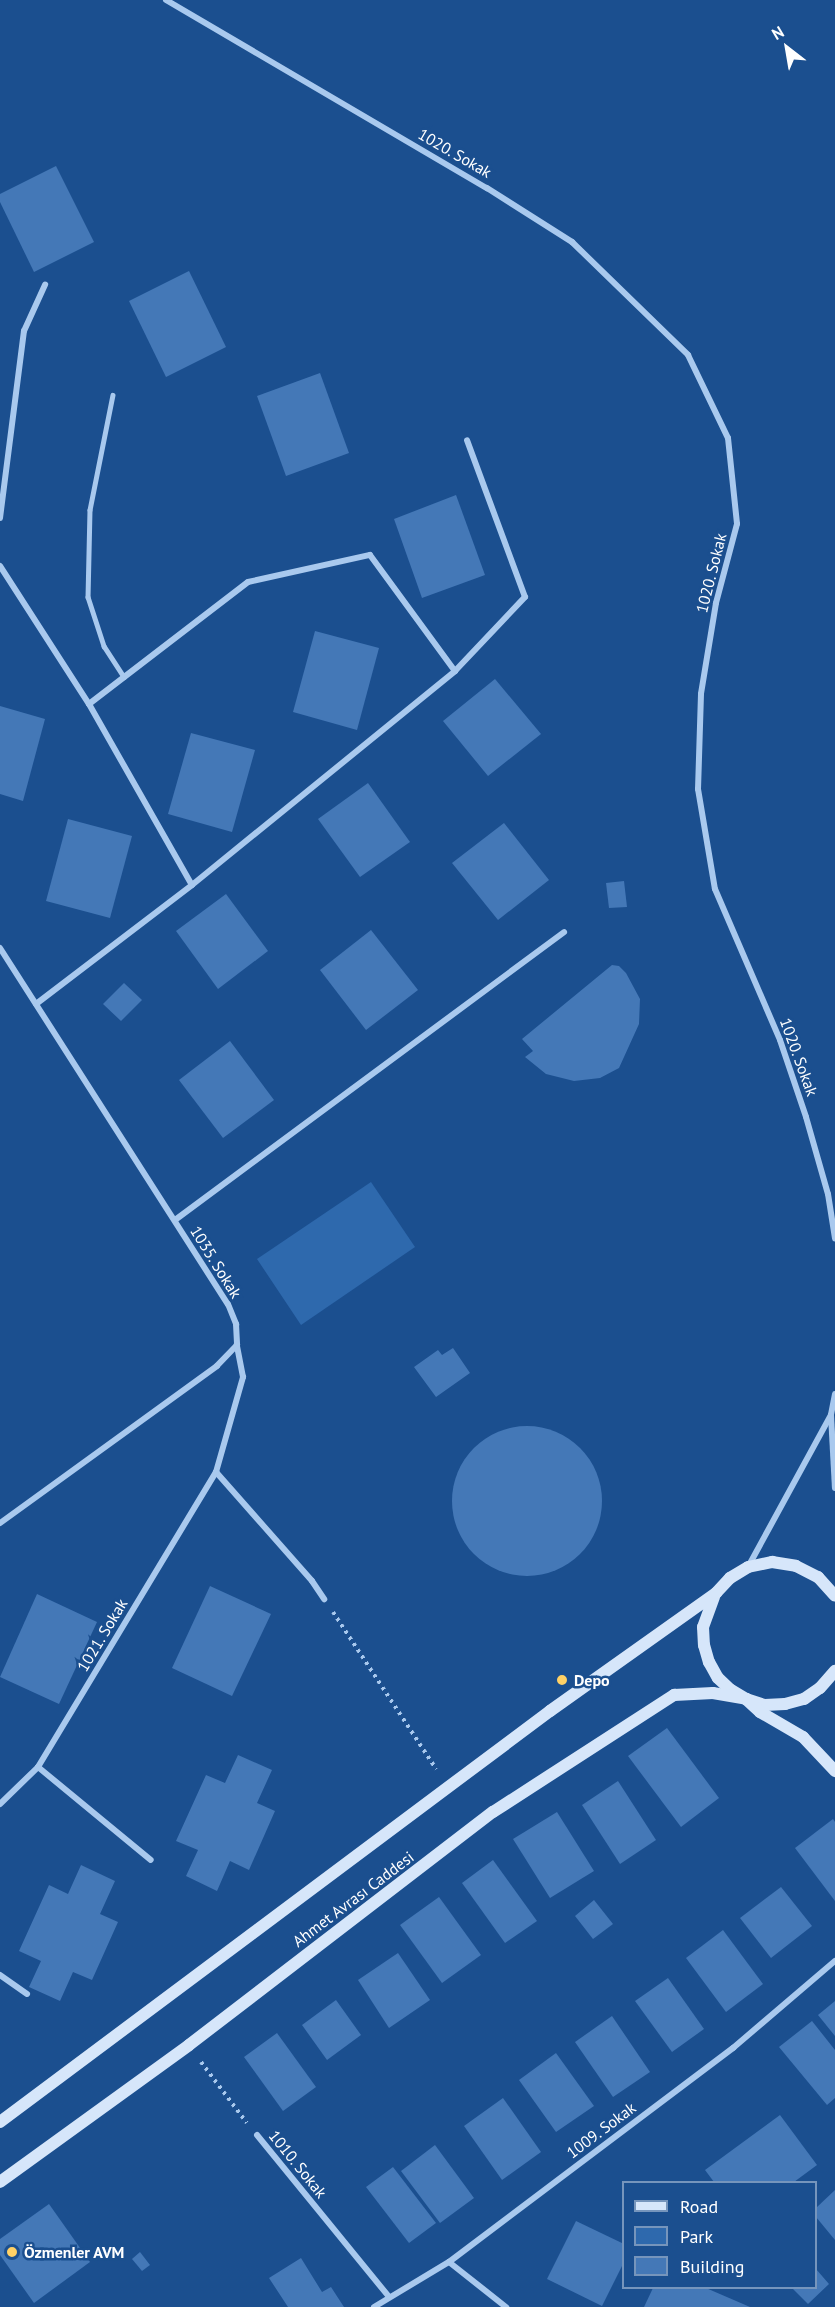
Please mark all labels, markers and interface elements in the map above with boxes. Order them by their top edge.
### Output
north arrow [757,18,817,78]
text: N [768,21,787,44]
street label: 1020. Sokak [414,124,496,182]
street label: 1020. Sokak [692,530,730,616]
street label: 1020. Sokak [776,1015,822,1099]
street label: 1035. Sokak [186,1222,246,1302]
street label: 1021. Sokak [72,1595,132,1675]
place label: Depo [574,1670,610,1690]
marker: Depo [555,1673,569,1687]
street label: Ahmet Avrası Caddesi [288,1847,418,1951]
street label: 1009. Sokak [562,2097,640,2163]
street label: 1010. Sokak [264,2126,332,2202]
legend [622,2181,817,2289]
text: Road [680,2195,718,2218]
text: Park [680,2225,713,2248]
place label: Özmenler AVM [24,2242,125,2262]
marker: Özmenler AVM [5,2245,19,2259]
text: Building [680,2255,744,2278]

